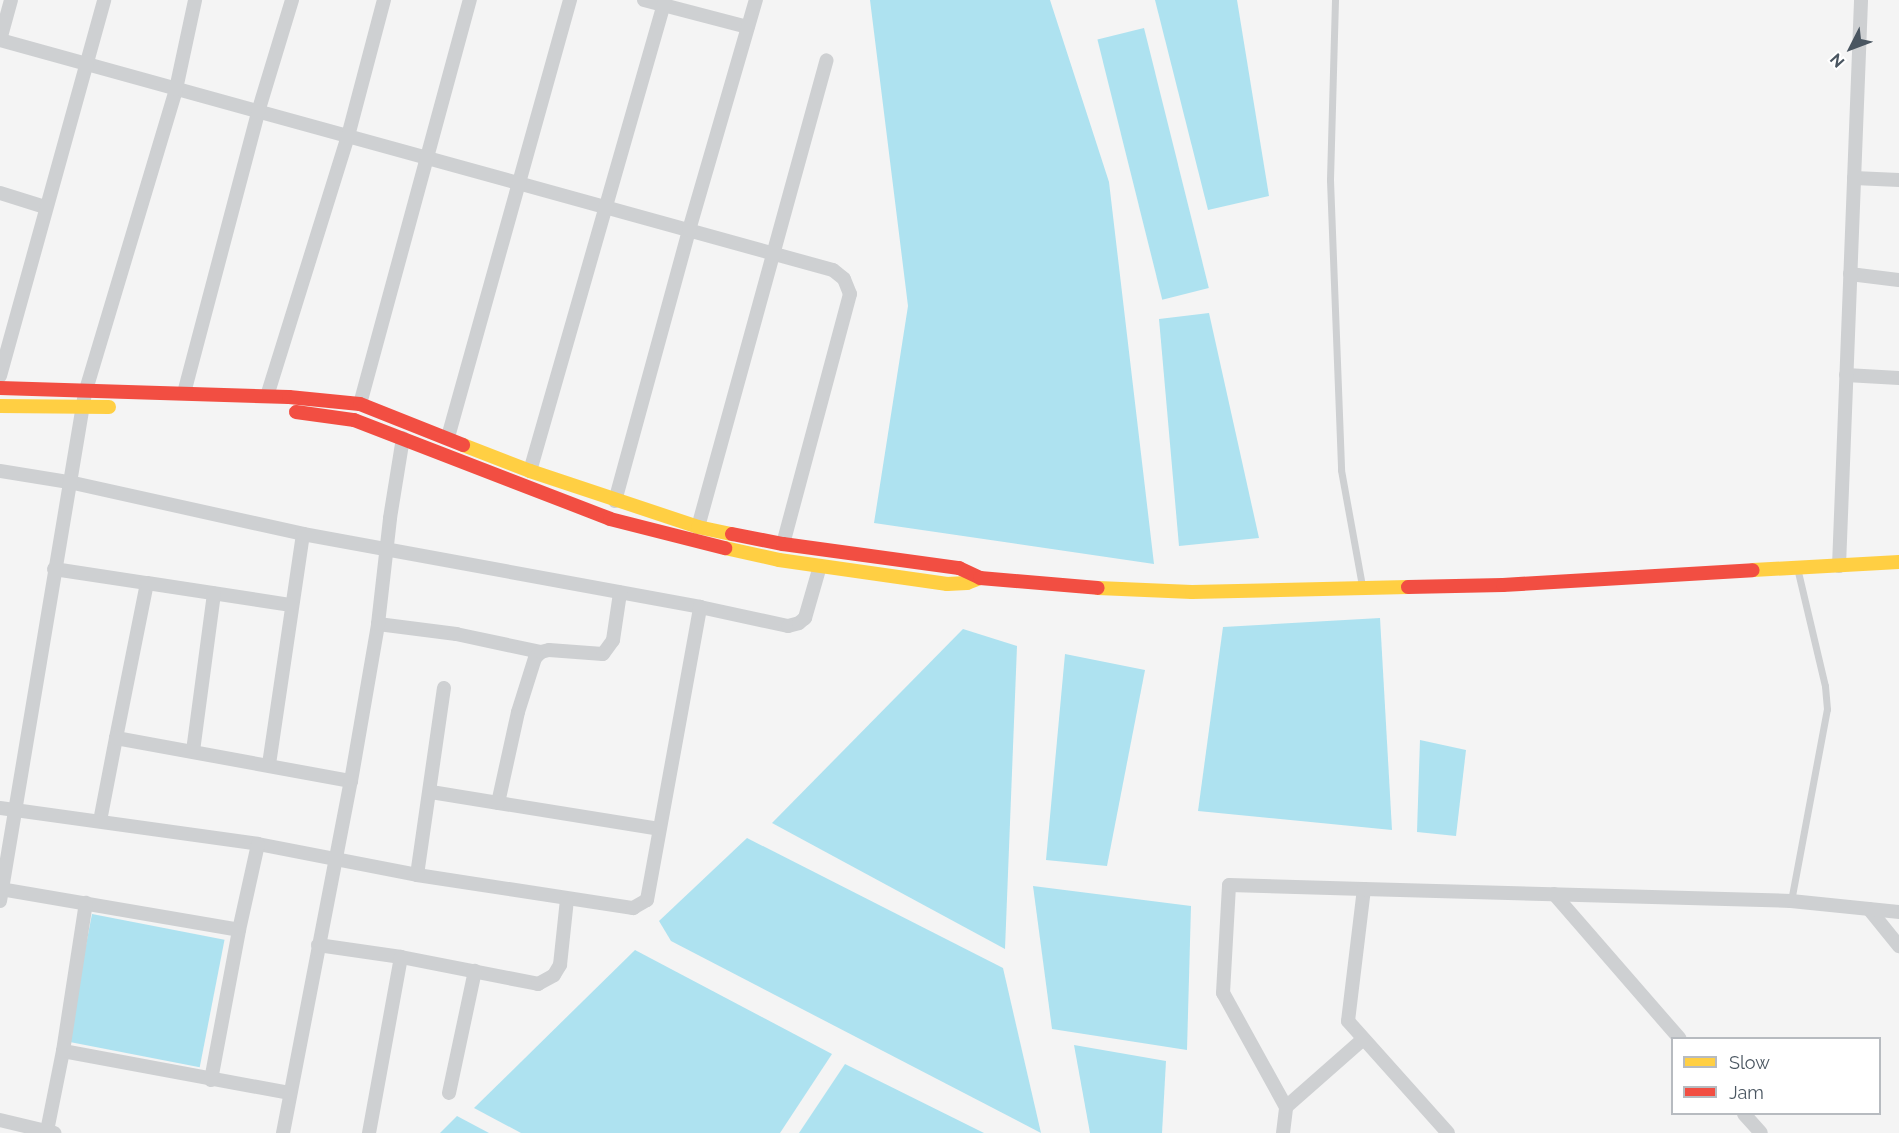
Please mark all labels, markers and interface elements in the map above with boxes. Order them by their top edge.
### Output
north arrow [1821,18,1881,78]
text: N [1826,49,1848,71]
legend [1671,1037,1881,1115]
text: Slow [1729,1052,1770,1073]
text: Jam [1729,1082,1764,1103]

